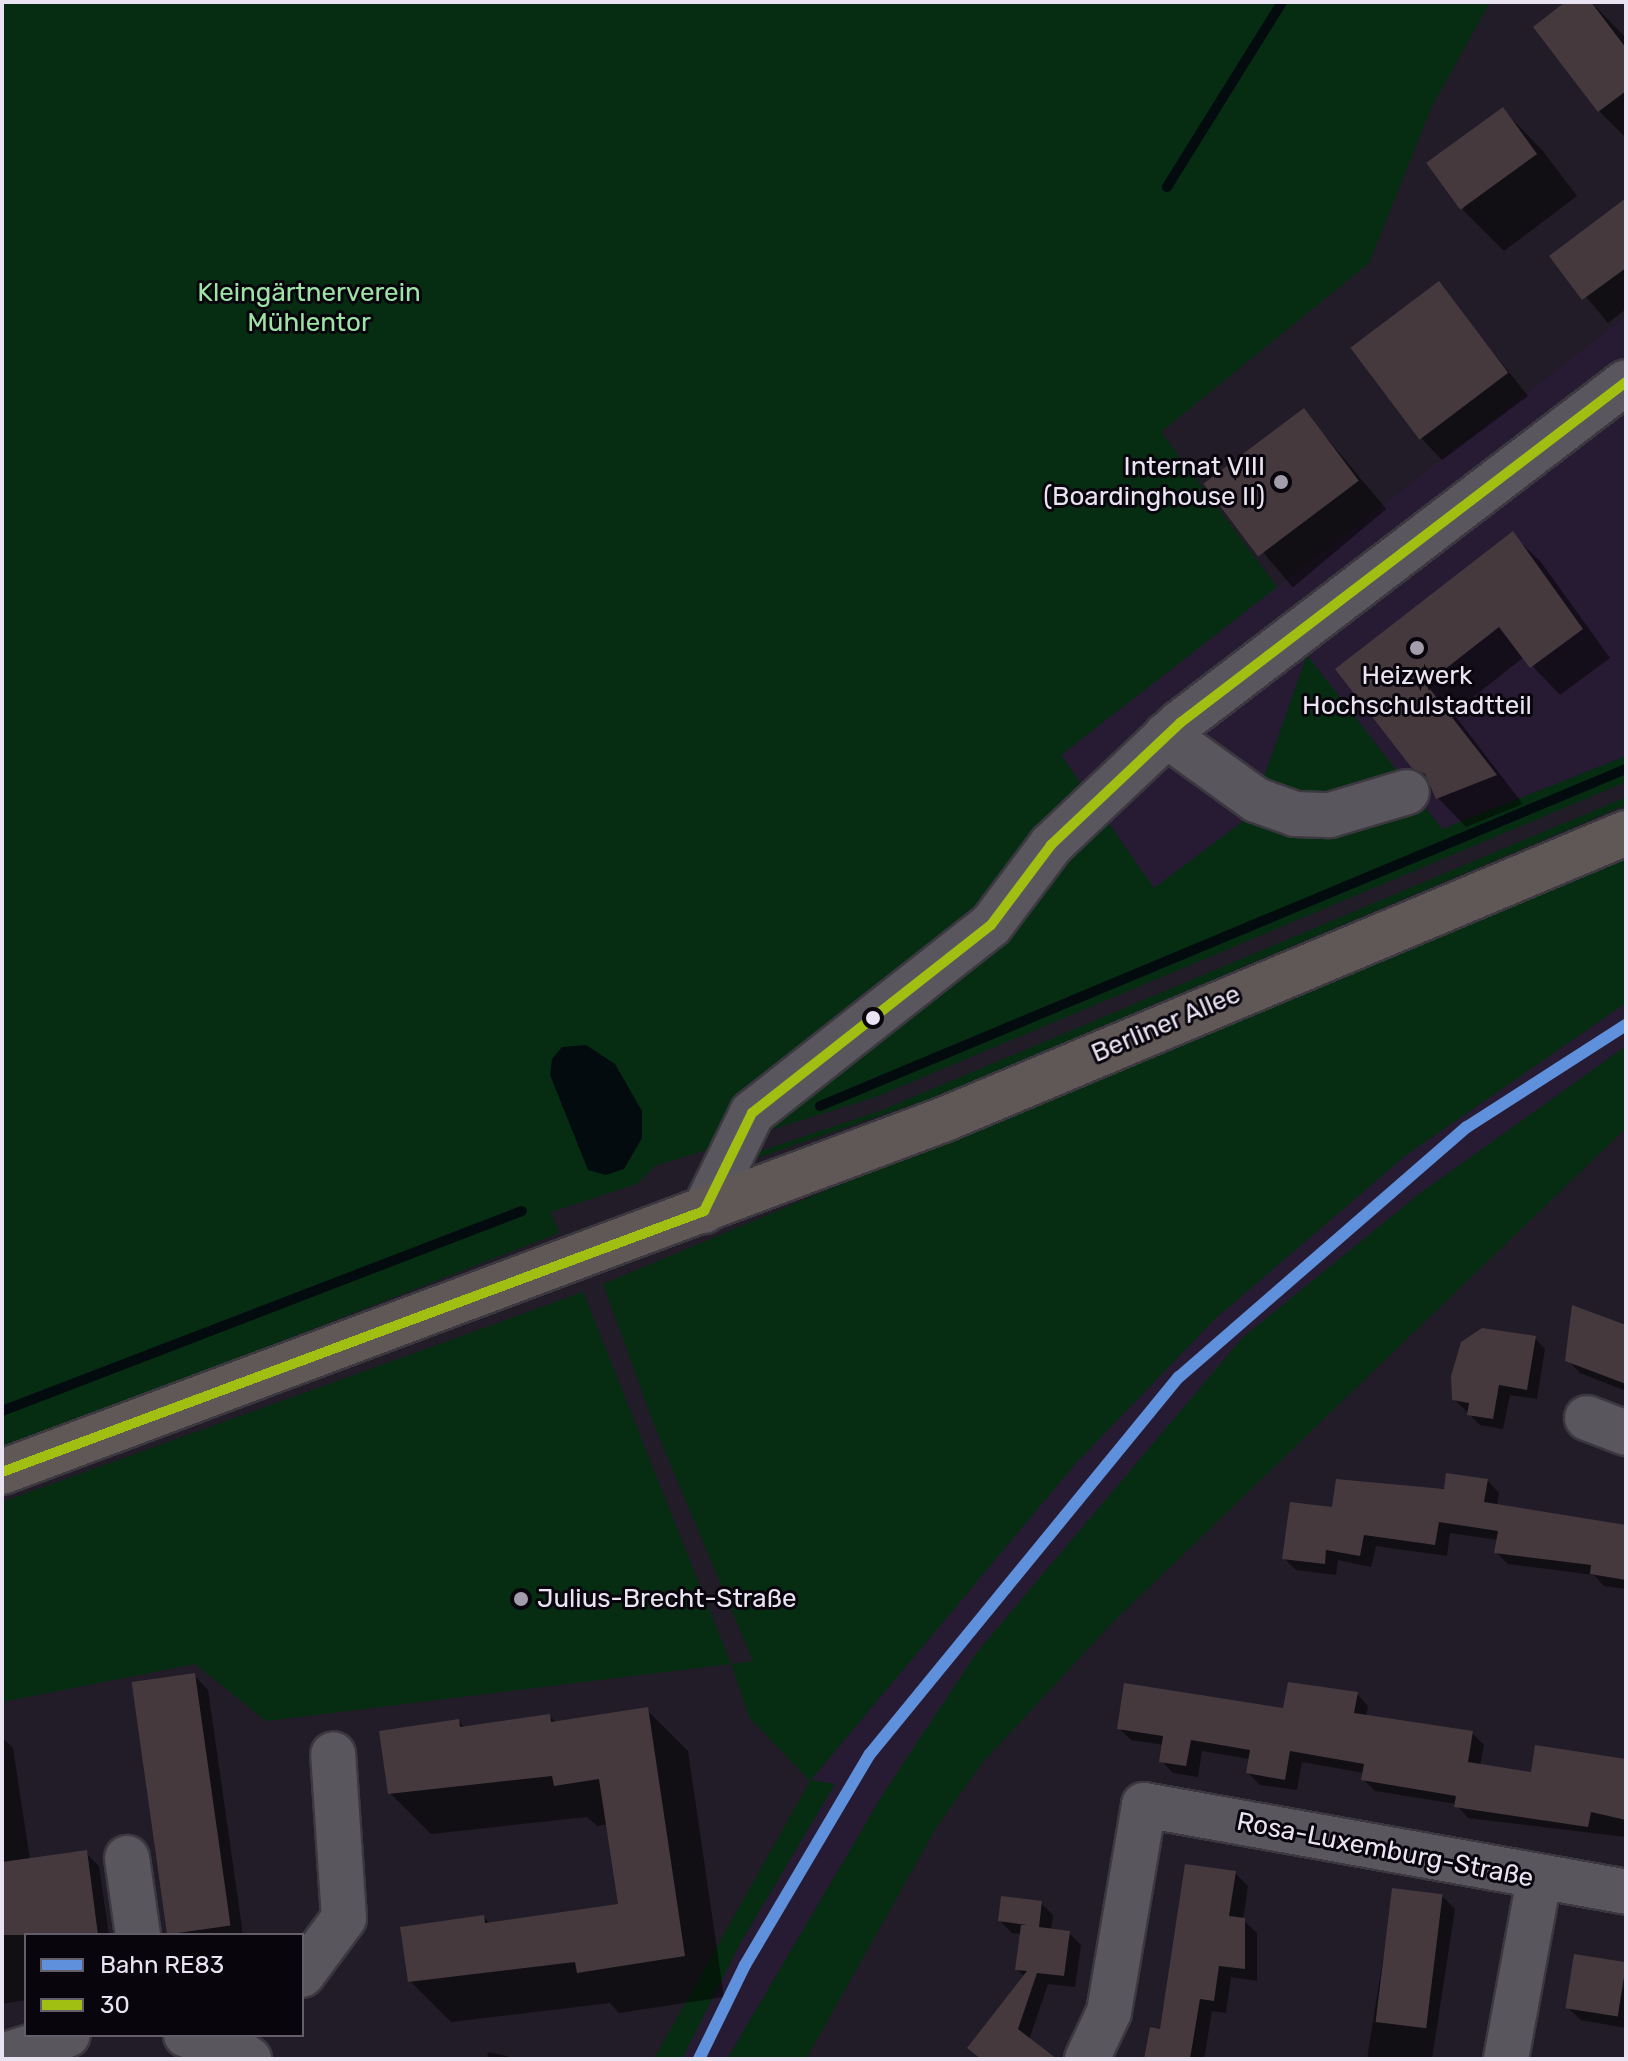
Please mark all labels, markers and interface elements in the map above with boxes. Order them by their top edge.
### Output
park label: Kleingärtnerverein Mühlentor [197,277,421,338]
place label: Internat VIII (Boardinghouse II) [1043,451,1265,512]
marker: Internat VIII (Boardinghouse II) [1272,473,1290,491]
marker: Heizwerk Hochschulstadtteil [1408,639,1426,657]
place label: Heizwerk Hochschulstadtteil [1302,660,1532,722]
street label: Berliner Allee [1086,978,1246,1070]
unlabelled marker [865,1010,881,1026]
place label: Julius-Brecht-Straße [537,1583,797,1615]
marker: Julius-Brecht-Straße [512,1590,530,1608]
street label: Rosa-Luxemburg-Straße [1234,1806,1536,1894]
legend [24,1933,304,2037]
text: Bahn RE83 [100,1951,224,1979]
text: 30 [100,1991,130,2019]

